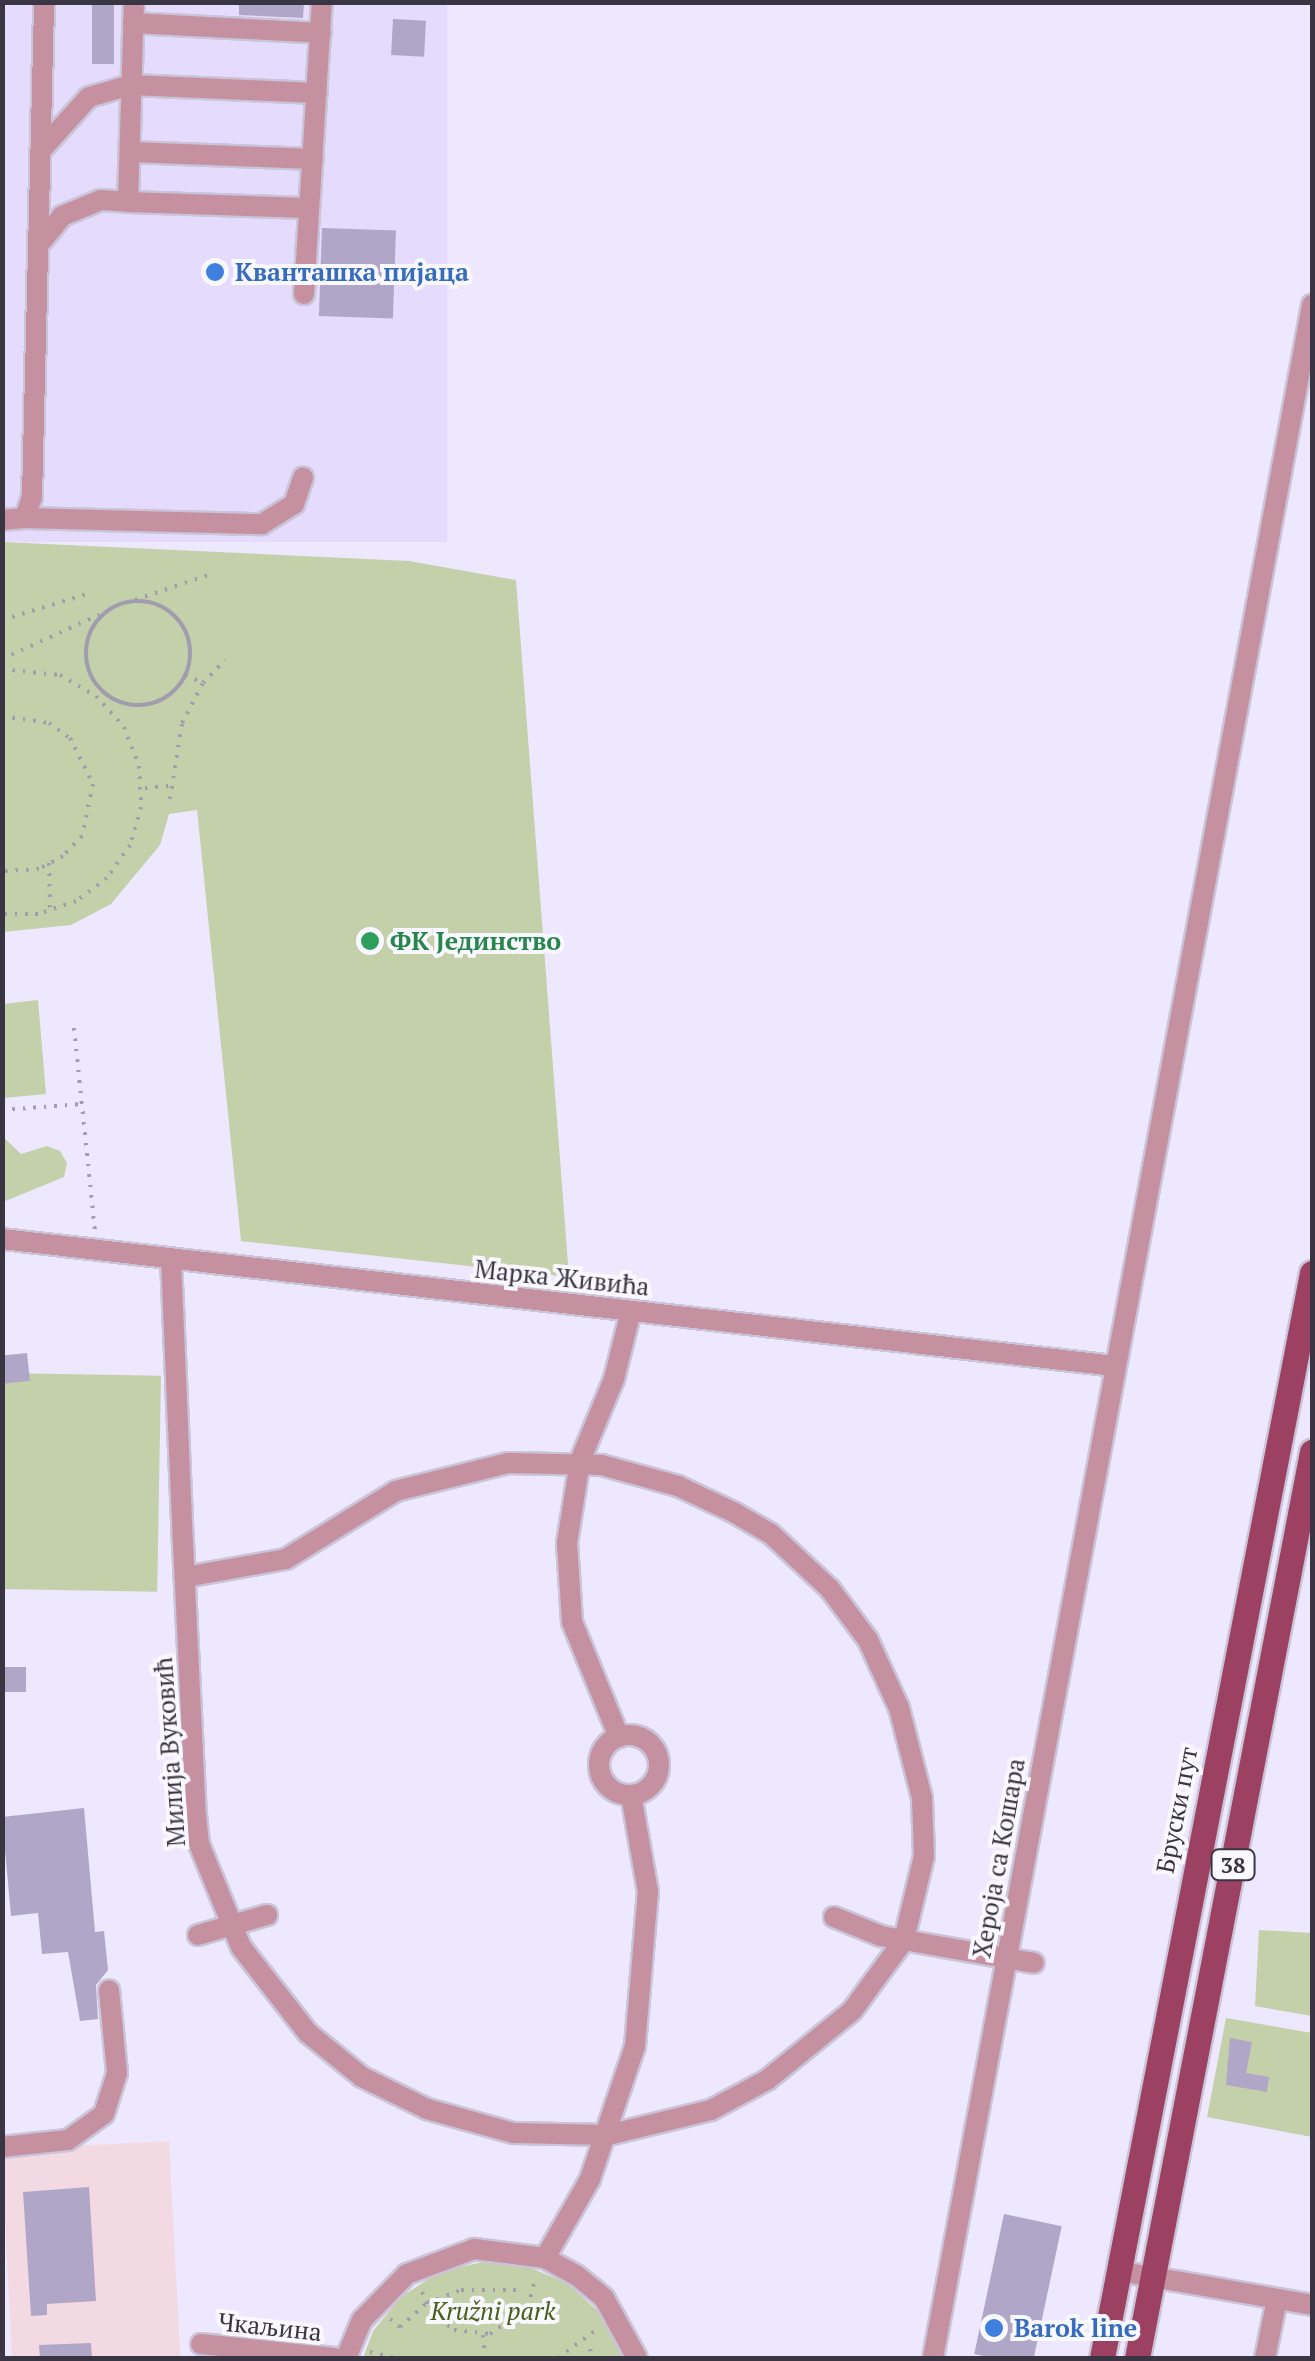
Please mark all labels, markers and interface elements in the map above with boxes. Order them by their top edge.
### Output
place label: Кванташка пијаца [235,257,469,287]
marker: Кванташка пијаца [204,261,226,283]
place label: ФК Јединство [390,926,561,956]
marker: ФК Јединство [359,930,381,952]
street label: Марка Живића [473,1254,651,1302]
street label: Милија Вуковић [148,1656,192,1848]
street label: Бруски пут [1150,1744,1204,1876]
street label: Хероја са Кошара [967,1756,1031,1960]
road number: 38 [1210,1848,1256,1882]
park label: Kružni park [431,2296,555,2326]
street label: Чкаљина [217,2307,323,2347]
place label: Barok line [1014,2313,1137,2343]
marker: Barok line [983,2317,1005,2339]

